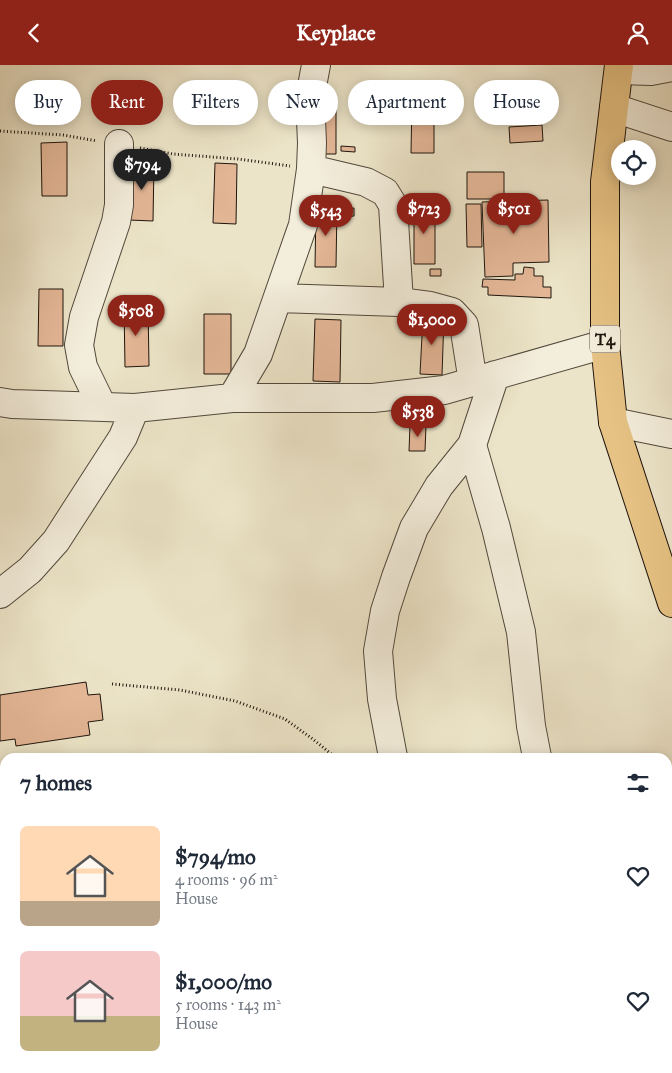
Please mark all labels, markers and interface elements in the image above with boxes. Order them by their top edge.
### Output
icon: back [20,19,48,47]
text: Keyplace [296,19,376,46]
icon: person [624,19,652,47]
chip: Buy [15,80,81,125]
chip: Rent [91,80,163,125]
chip: Filters [173,80,258,125]
chip: New [268,80,338,125]
chip: Apartment [348,80,464,125]
chip: House [474,80,559,125]
map controls [611,140,656,185]
button: locate [611,140,656,185]
pin: $794 [112,149,172,191]
text: $794 [124,155,160,174]
pin: $723 [394,193,454,235]
pin: $501 [484,193,544,235]
pin: $543 [296,195,356,237]
text: $723 [408,199,440,218]
text: $501 [498,199,530,218]
text: $543 [310,201,342,220]
pin: $508 [106,295,166,337]
text: $508 [119,301,153,320]
pin: $1,000 [391,303,473,346]
text: $1,000 [408,310,456,329]
road number: T4 [590,325,620,353]
pin: $538 [388,395,448,438]
text: $538 [402,402,434,421]
icon: filters [624,769,652,797]
text: 7 homes [20,770,92,796]
text: $794/mo [175,844,256,870]
icon: home [60,846,120,906]
icon: heart [624,862,652,890]
text: 4 rooms · 96 m² [175,870,278,889]
text: House [175,889,218,908]
text: $1,000/mo [175,969,272,995]
icon: home [60,971,120,1031]
icon: heart [624,987,652,1015]
text: 5 rooms · 143 m² [175,995,281,1014]
text: House [175,1014,218,1033]

